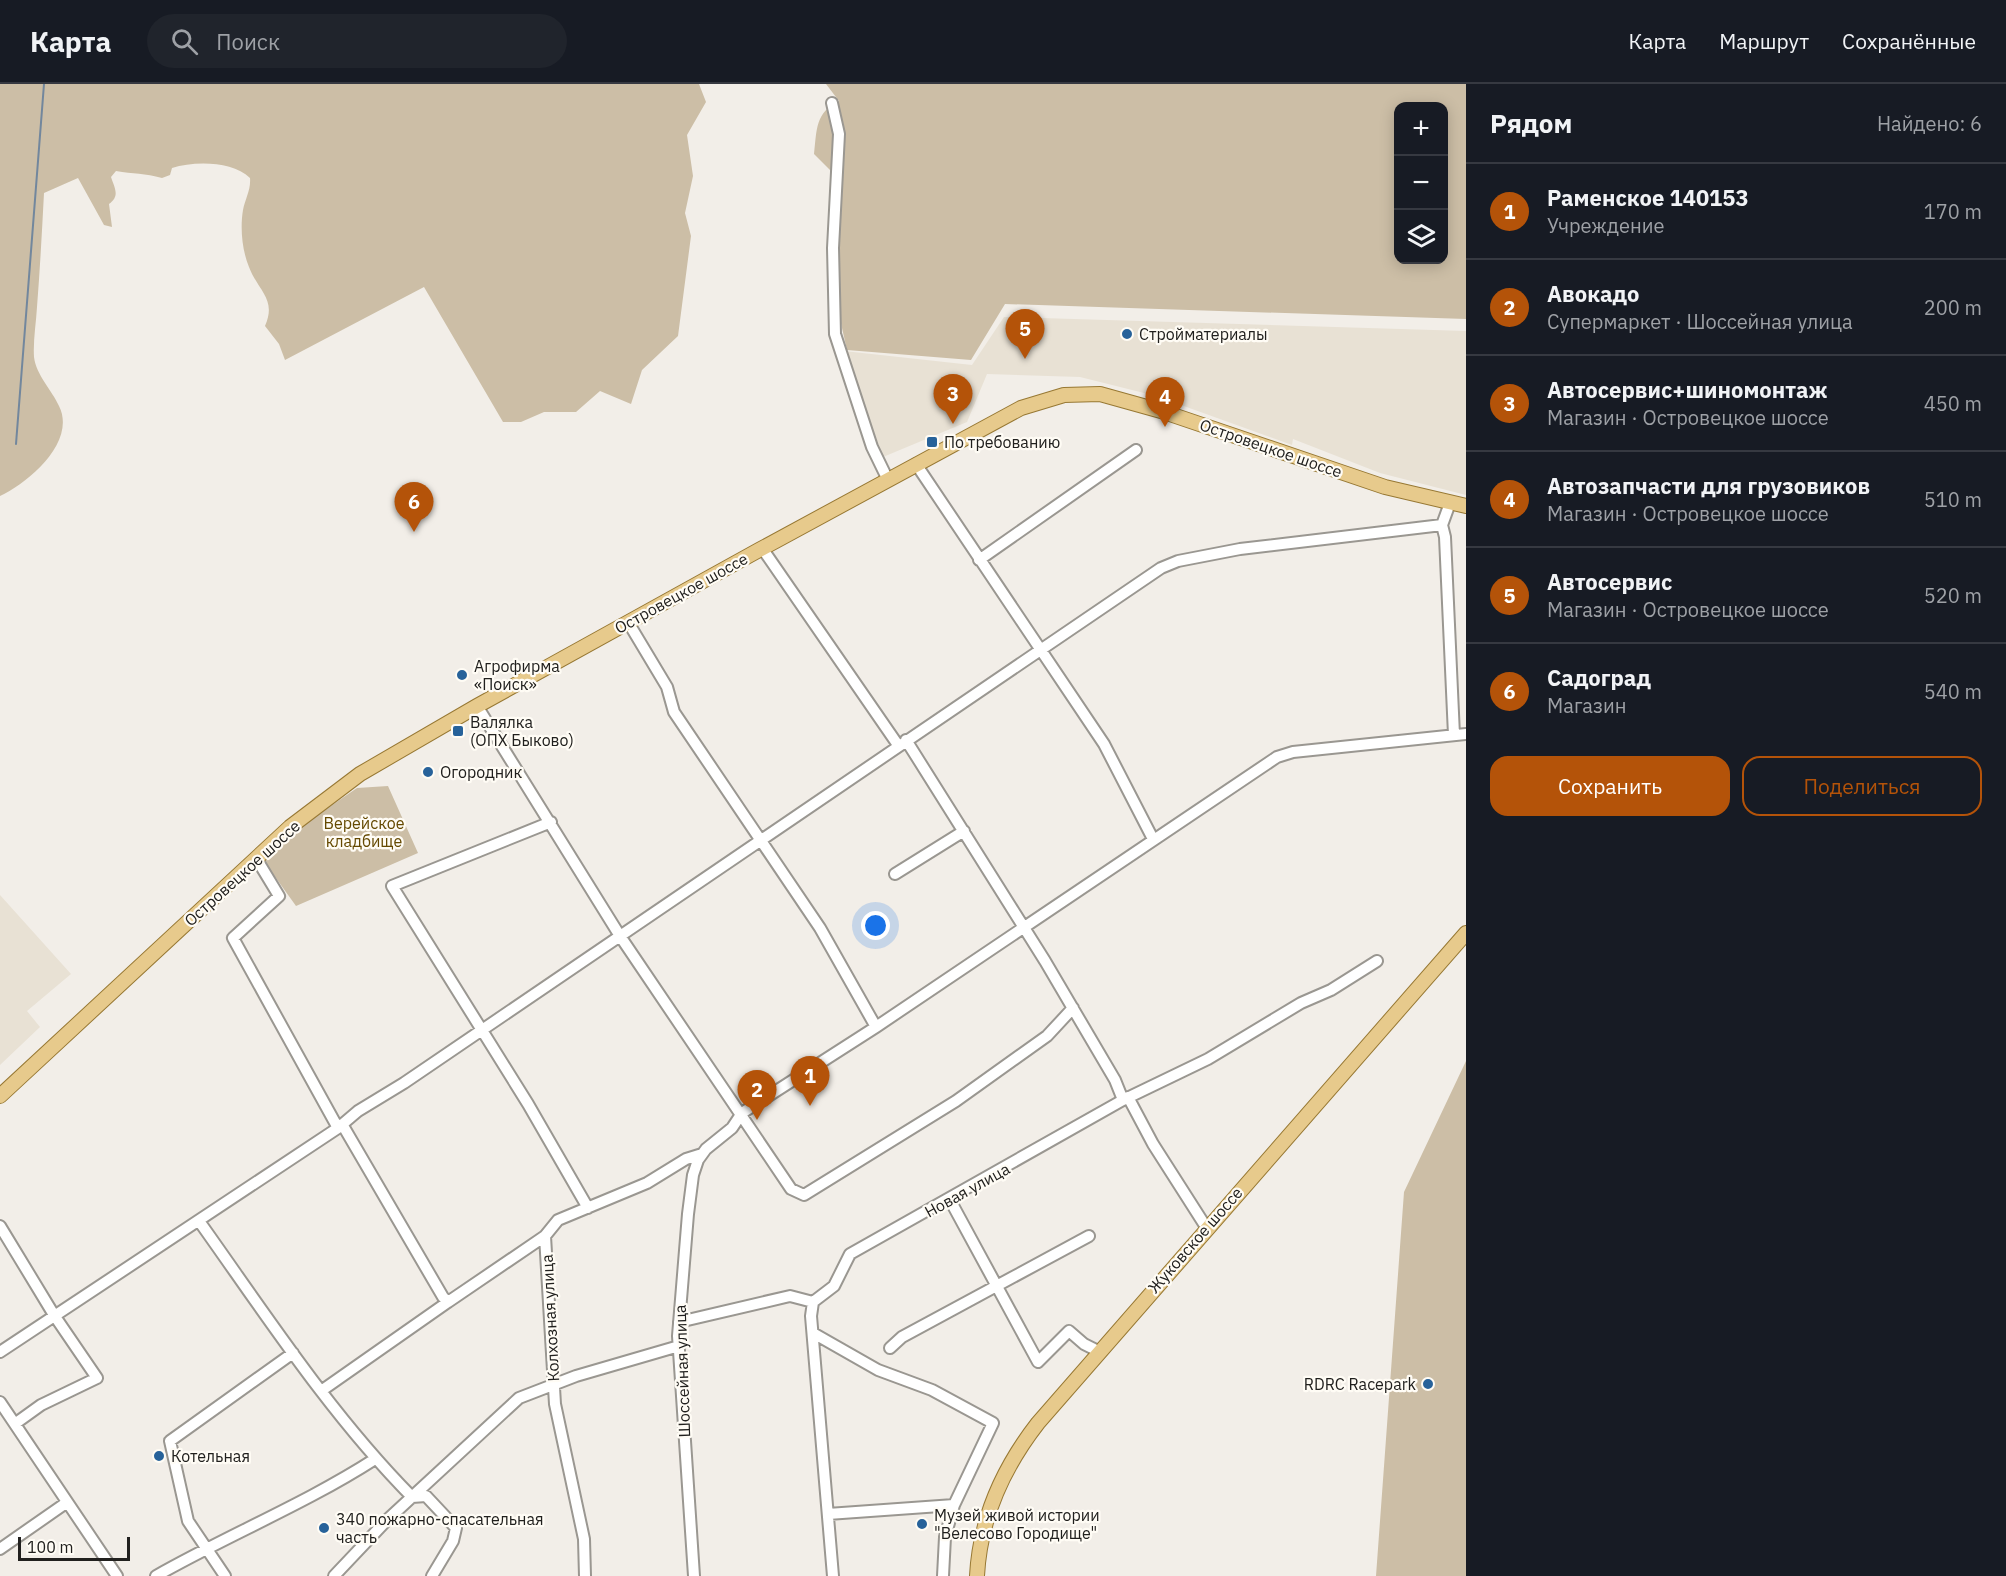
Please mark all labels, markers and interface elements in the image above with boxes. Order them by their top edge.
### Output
search box [147,14,567,68]
text: Карта [30,23,111,60]
icon: search [168,25,201,58]
text: Поиск [216,27,280,56]
text: Карта [1628,27,1686,55]
text: Маршрут [1719,27,1809,55]
text: Сохранённые [1842,27,1976,55]
map controls [1394,102,1448,264]
button: + [1394,102,1448,156]
text: Рядом [1490,106,1572,140]
text: Найдено: 6 [1877,110,1982,137]
button: − [1394,156,1448,210]
text: Раменское 140153 [1547,183,1749,212]
text: 1 [1504,198,1516,225]
text: 170 m [1924,198,1982,225]
button: layers [1394,210,1448,264]
text: Учреждение [1547,212,1664,239]
text: Авокадо [1547,279,1639,308]
text: 2 [1504,294,1516,321]
text: 200 m [1924,294,1982,321]
text: Супермаркет · Шоссейная улица [1547,308,1853,335]
pin: 5 [1006,310,1044,359]
place label: Стройматериалы [1139,324,1268,344]
marker: Стройматериалы [1120,327,1134,341]
pin: 3 [934,374,972,424]
text: Автосервис+шиномонтаж [1547,375,1828,404]
pin: 4 [1146,378,1184,427]
text: 3 [1504,390,1516,417]
text: 450 m [1924,390,1982,417]
text: Магазин · Островецкое шоссе [1547,404,1829,431]
street label: Островецкое шоссе [1197,414,1345,482]
place label: По требованию [944,432,1060,452]
marker: По требованию [925,435,939,449]
text: Автозапчасти для грузовиков [1547,471,1870,500]
pin: 6 [394,482,434,532]
text: 4 [1504,486,1516,513]
text: 510 m [1924,486,1982,513]
text: Магазин · Островецкое шоссе [1547,500,1829,527]
street label: Островецкое шоссе [611,548,751,638]
text: Автосервис [1547,567,1672,596]
text: 5 [1504,582,1516,609]
text: 520 m [1924,582,1982,609]
text: Магазин · Островецкое шоссе [1547,596,1829,623]
place label: Агрофирма «Поиск» [474,656,560,694]
text: Садоград [1547,663,1651,692]
marker: Агрофирма «Поиск» [455,668,469,682]
text: 6 [1504,678,1516,705]
text: 540 m [1924,678,1982,705]
text: Магазин [1547,692,1627,719]
place label: Валялка (ОПХ Быково) [470,712,574,750]
marker: Валялка (ОПХ Быково) [451,724,465,738]
button: Сохранить [1490,756,1730,816]
button: Поделиться [1742,756,1982,816]
place label: Огородник [440,762,523,782]
marker: Огородник [421,765,435,779]
park label: Верейское кладбище [323,813,405,851]
street label: Островецкое шоссе [180,816,304,930]
your location [861,911,890,940]
pin: 1 [790,1056,830,1106]
pin: 2 [738,1070,777,1120]
street label: Новая улица [921,1158,1013,1222]
street label: Жуковское шоссе [1143,1183,1247,1297]
street label: Колхозная улица [537,1253,563,1382]
street label: Шоссейная улица [670,1304,694,1438]
place label: RDRC Racepark [1304,1374,1417,1394]
marker: RDRC Racepark [1421,1377,1435,1391]
place label: Котельная [171,1446,250,1466]
marker: Котельная [152,1449,166,1463]
place label: Музей живой истории "Велесово Городище" [934,1505,1100,1543]
place label: 340 пожарно-спасательная часть [336,1509,544,1547]
marker: Музей живой истории "Велесово Городище" [915,1517,929,1531]
marker: 340 пожарно-спасательная часть [317,1521,331,1535]
scale bar [18,1534,130,1562]
text: 100 m [27,1537,74,1557]

